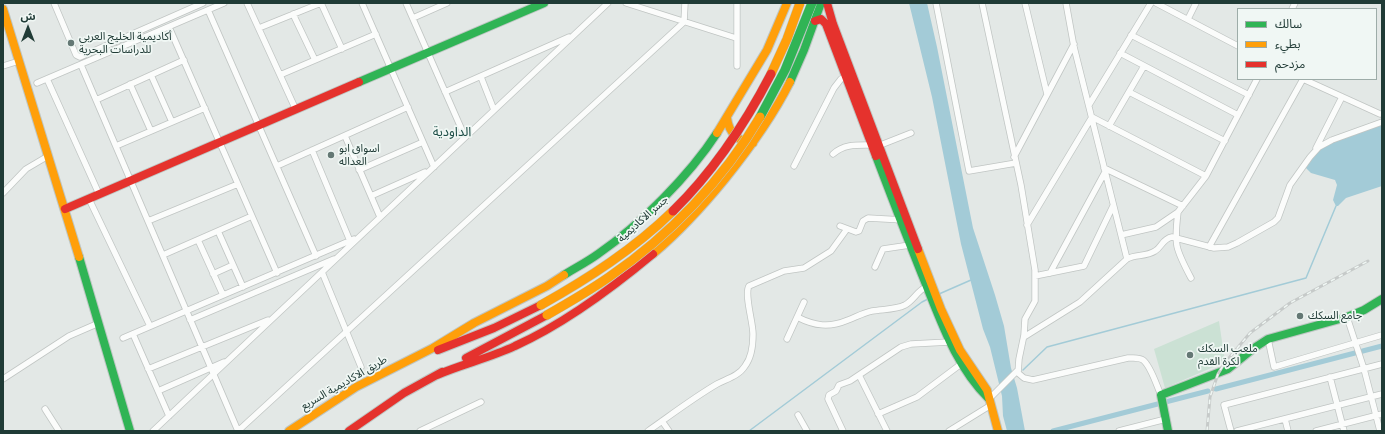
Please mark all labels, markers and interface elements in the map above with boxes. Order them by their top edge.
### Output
north arrow [8,8,48,48]
legend [1237,8,1377,80]
text: ش [20,9,36,23]
text: سالك [1275,16,1302,31]
place label: أكاديمية الخليج العربي للدراسات البحرية [79,30,172,56]
text: بطيء [1275,36,1301,51]
marker: أكاديمية الخليج العربي للدراسات البحرية [66,38,76,48]
text: مزدحم [1275,56,1305,71]
district label: الداودية [433,124,471,140]
place label: اسواق ابو العداله [339,142,380,168]
marker: اسواق ابو العداله [326,150,336,160]
street label: جسر الاكاديمية [615,193,671,245]
place label: جامع السكك [1308,309,1362,323]
marker: جامع السكك [1295,311,1305,321]
place label: ملعب السكك لكرة القدم [1198,342,1258,368]
marker: ملعب السكك لكرة القدم [1185,350,1195,360]
street label: طريق الاكاديمية السريع [299,353,389,413]

